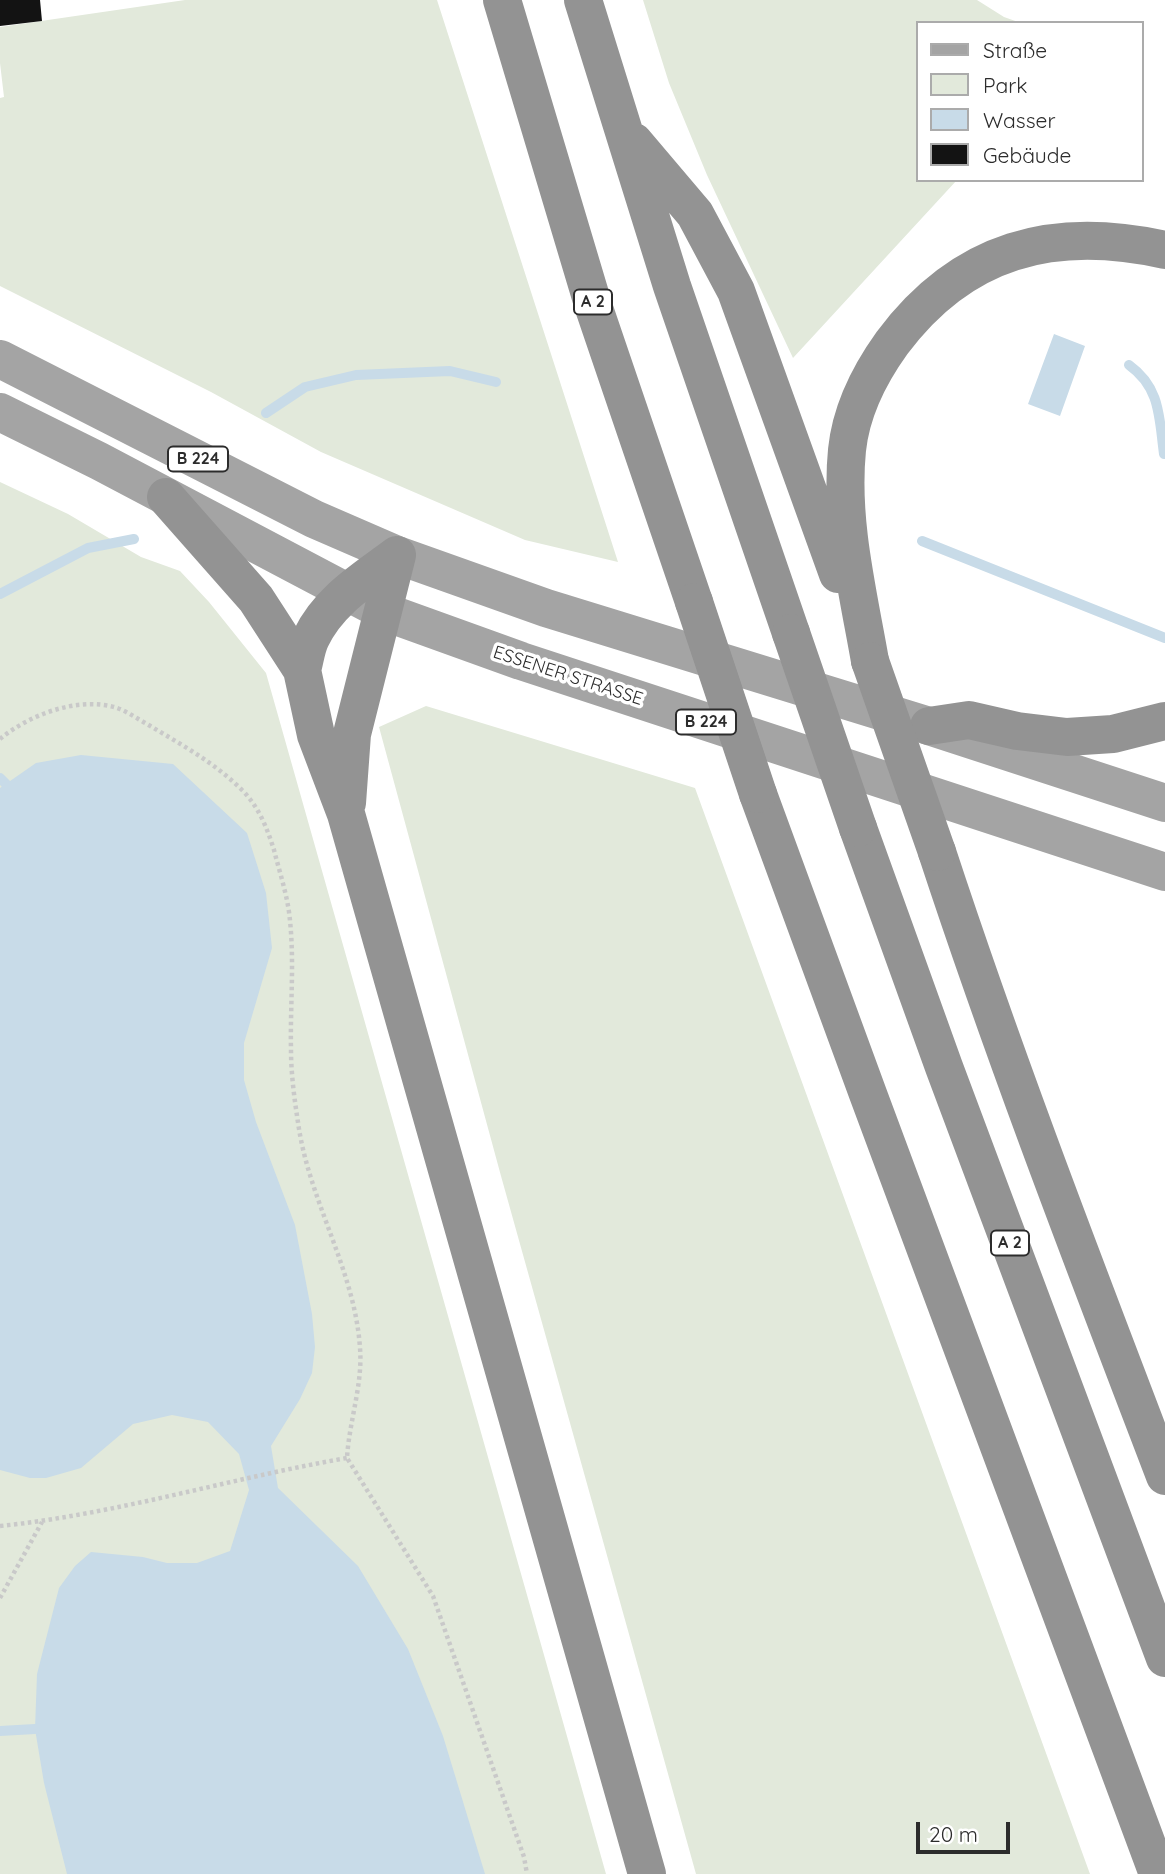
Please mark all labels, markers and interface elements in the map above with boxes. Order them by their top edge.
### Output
legend [916,21,1144,182]
text: Straße [983,37,1047,63]
text: Park [983,72,1027,98]
text: Wasser [983,107,1055,133]
text: Gebäude [983,142,1071,168]
road number: A 2 [574,290,612,314]
road number: B 224 [168,446,228,472]
street label: ESSENER STRASSE [490,642,646,710]
road number: B 224 [676,709,736,734]
road number: A 2 [991,1231,1029,1256]
scale bar [920,1808,1014,1852]
text: 20 m [929,1821,978,1847]

